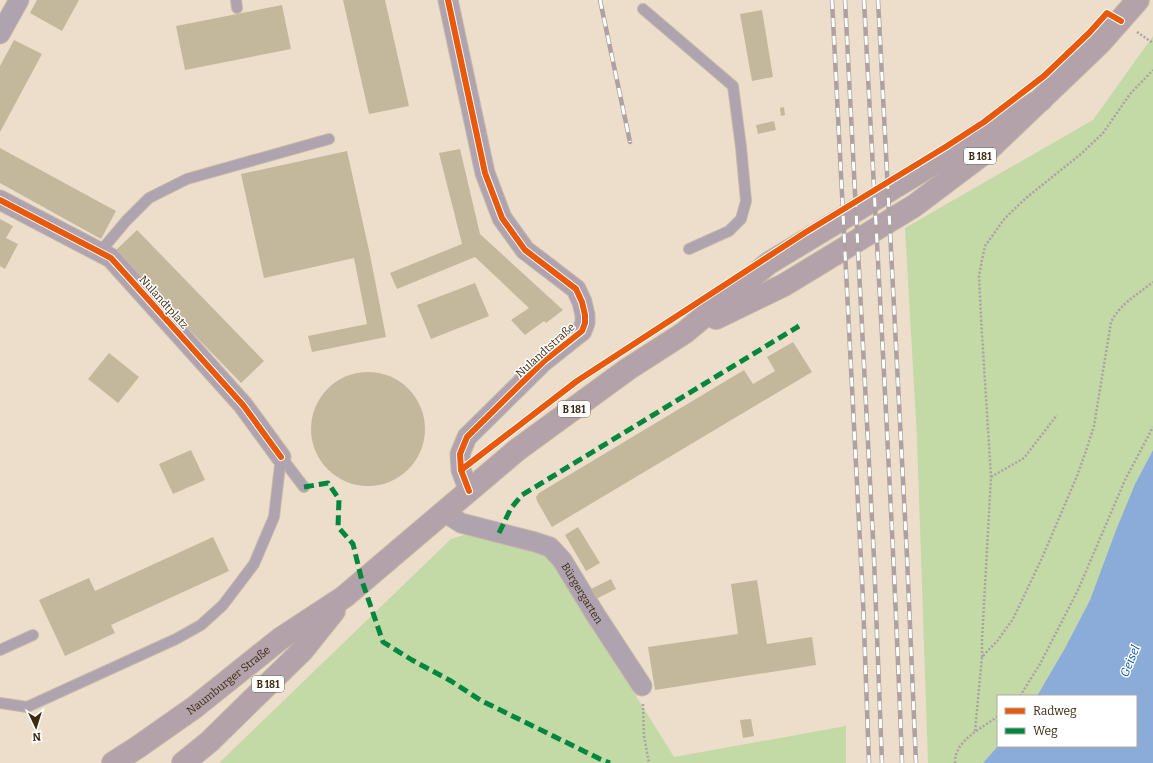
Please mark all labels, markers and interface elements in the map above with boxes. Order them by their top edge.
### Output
road number: B 181 [964,148,996,164]
street label: Nulandtplatz [136,273,191,332]
street label: Nulandtstraße [513,321,577,380]
road number: B 181 [558,401,590,417]
street label: Bürgergarten [558,561,606,626]
street label: Naumburger Straße [184,643,273,718]
water label: Geisel [1117,643,1143,679]
road number: B 181 [252,676,284,692]
legend [997,695,1137,747]
text: Radweg [1033,704,1077,718]
north arrow [16,707,56,747]
text: Weg [1033,724,1058,738]
text: N [31,730,41,743]

